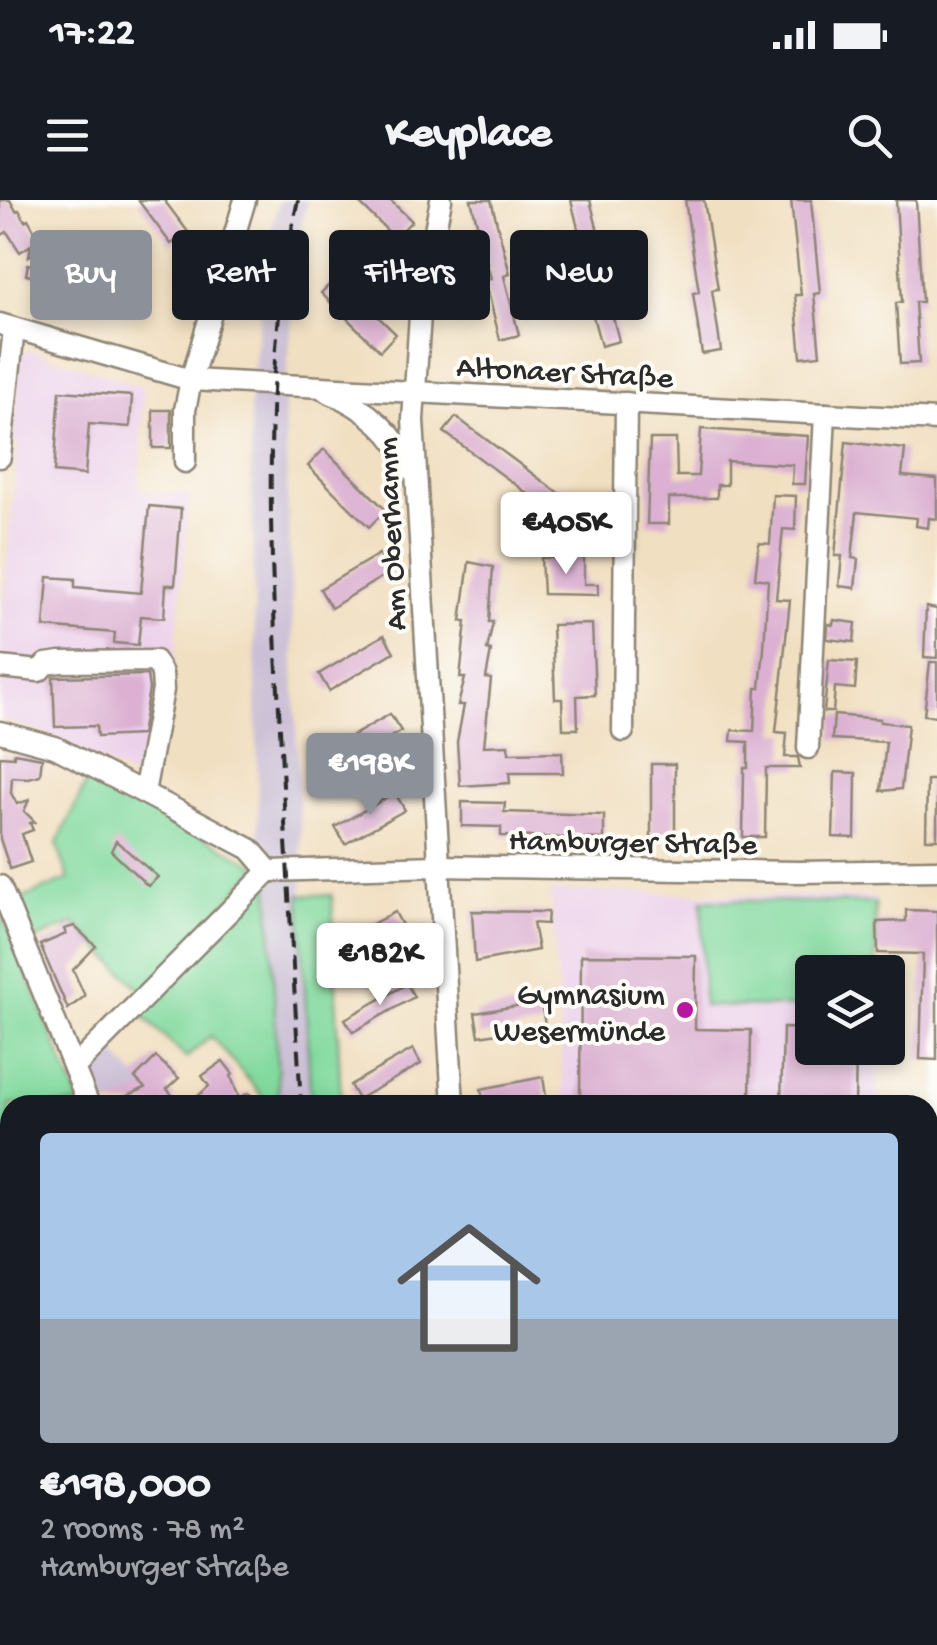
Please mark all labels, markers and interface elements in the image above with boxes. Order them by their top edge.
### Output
text: 17:22 [50,13,134,57]
icon: menu [40,108,95,163]
icon: search [842,108,897,163]
text: Keyplace [386,109,551,162]
chip: Buy [30,230,152,320]
chip: Rent [172,230,309,320]
chip: Filters [329,230,490,320]
chip: New [510,230,648,320]
street label: Altonaer Straße [455,350,675,400]
street label: Am Oberhamm [370,436,418,631]
pin: €405K [496,492,636,577]
text: €405K [523,505,609,543]
pin: €198K [300,733,440,818]
text: €198K [328,746,412,784]
street label: Hamburger Straße [508,824,758,866]
pin: €182K [310,923,450,1008]
text: €182K [339,936,421,974]
map controls [795,955,905,1065]
button: layers [795,955,905,1065]
place label: Gymnasium Wesermünde [493,978,665,1053]
marker: Gymnasium Wesermünde [674,999,696,1021]
icon: home [379,1198,559,1378]
text: €198,000 [40,1463,211,1512]
text: 2 rooms · 78 m² [40,1512,245,1550]
text: Hamburger Straße [40,1550,289,1588]

